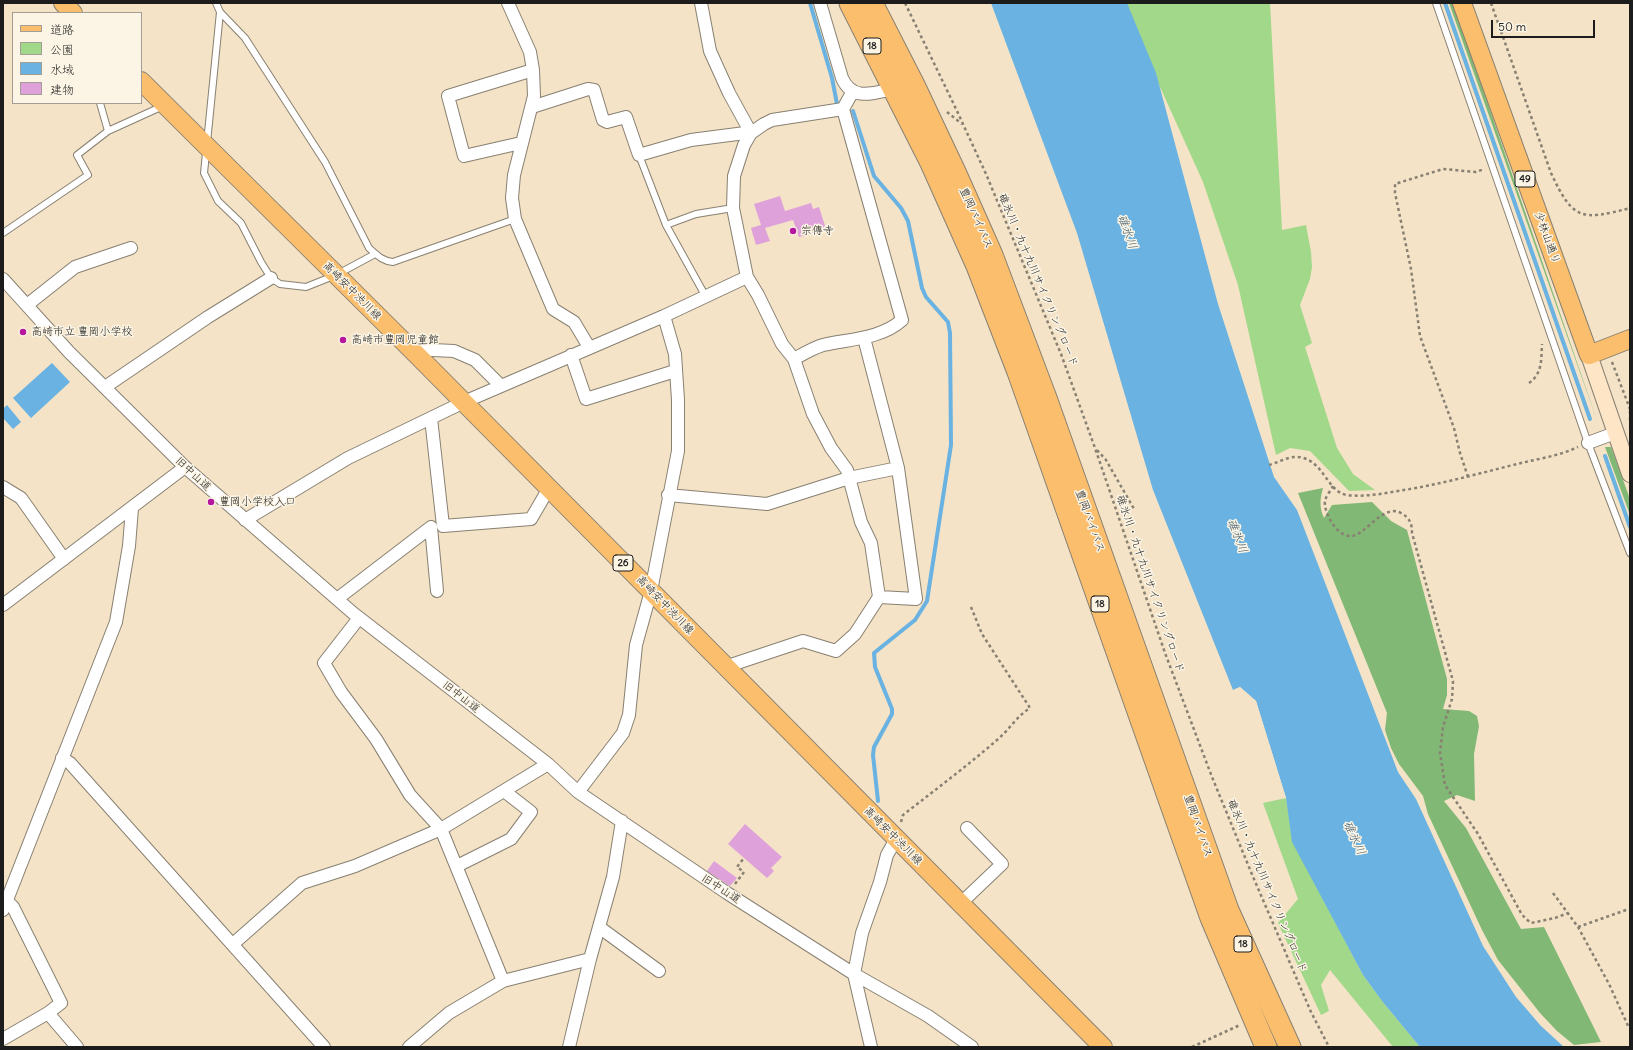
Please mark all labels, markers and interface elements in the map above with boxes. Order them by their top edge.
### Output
legend [12,12,142,104]
scale bar [1493,12,1597,38]
text: 50 m [1498,19,1526,34]
text: 道路 [50,22,74,37]
road number: 18 [863,38,881,54]
text: 公園 [50,42,74,57]
text: 水域 [50,62,74,77]
text: 建物 [50,82,74,97]
road number: 49 [1515,171,1535,187]
street label: 豊岡バイパス [957,185,995,251]
street label: 碓氷川・九十九川サイクリングロード [995,191,1081,369]
street label: 少林山通り [1531,210,1563,266]
water label: 碓氷川 [1114,213,1140,251]
place label: 宗傳寺 [801,224,834,238]
marker: 宗傳寺 [788,226,798,236]
street label: 高崎安中渋川線 [320,259,384,323]
place label: 高崎市立 豊岡小学校 [31,325,133,339]
marker: 高崎市立 豊岡小学校 [18,327,28,337]
place label: 高崎市豊岡児童館 [351,333,439,347]
marker: 高崎市豊岡児童館 [338,335,348,345]
street label: 旧中山道 [172,454,214,494]
street label: 豊岡バイパス [1073,488,1107,554]
street label: 碓氷川・九十九川サイクリングロード [1113,493,1187,675]
place label: 豊岡小学校入口 [219,495,296,509]
marker: 豊岡小学校入口 [206,497,216,507]
water label: 碓氷川 [1224,517,1250,555]
road number: 26 [613,555,633,571]
street label: 高崎安中渋川線 [634,573,696,637]
road number: 18 [1091,596,1109,612]
street label: 旧中山道 [440,678,482,716]
street label: 豊岡バイパス [1181,793,1215,859]
street label: 碓氷川・九十九川サイクリングロード [1224,797,1310,975]
street label: 高崎安中渋川線 [861,804,925,868]
water label: 碓氷川 [1340,819,1368,857]
street label: 旧中山道 [699,871,743,907]
road number: 18 [1234,936,1252,952]

